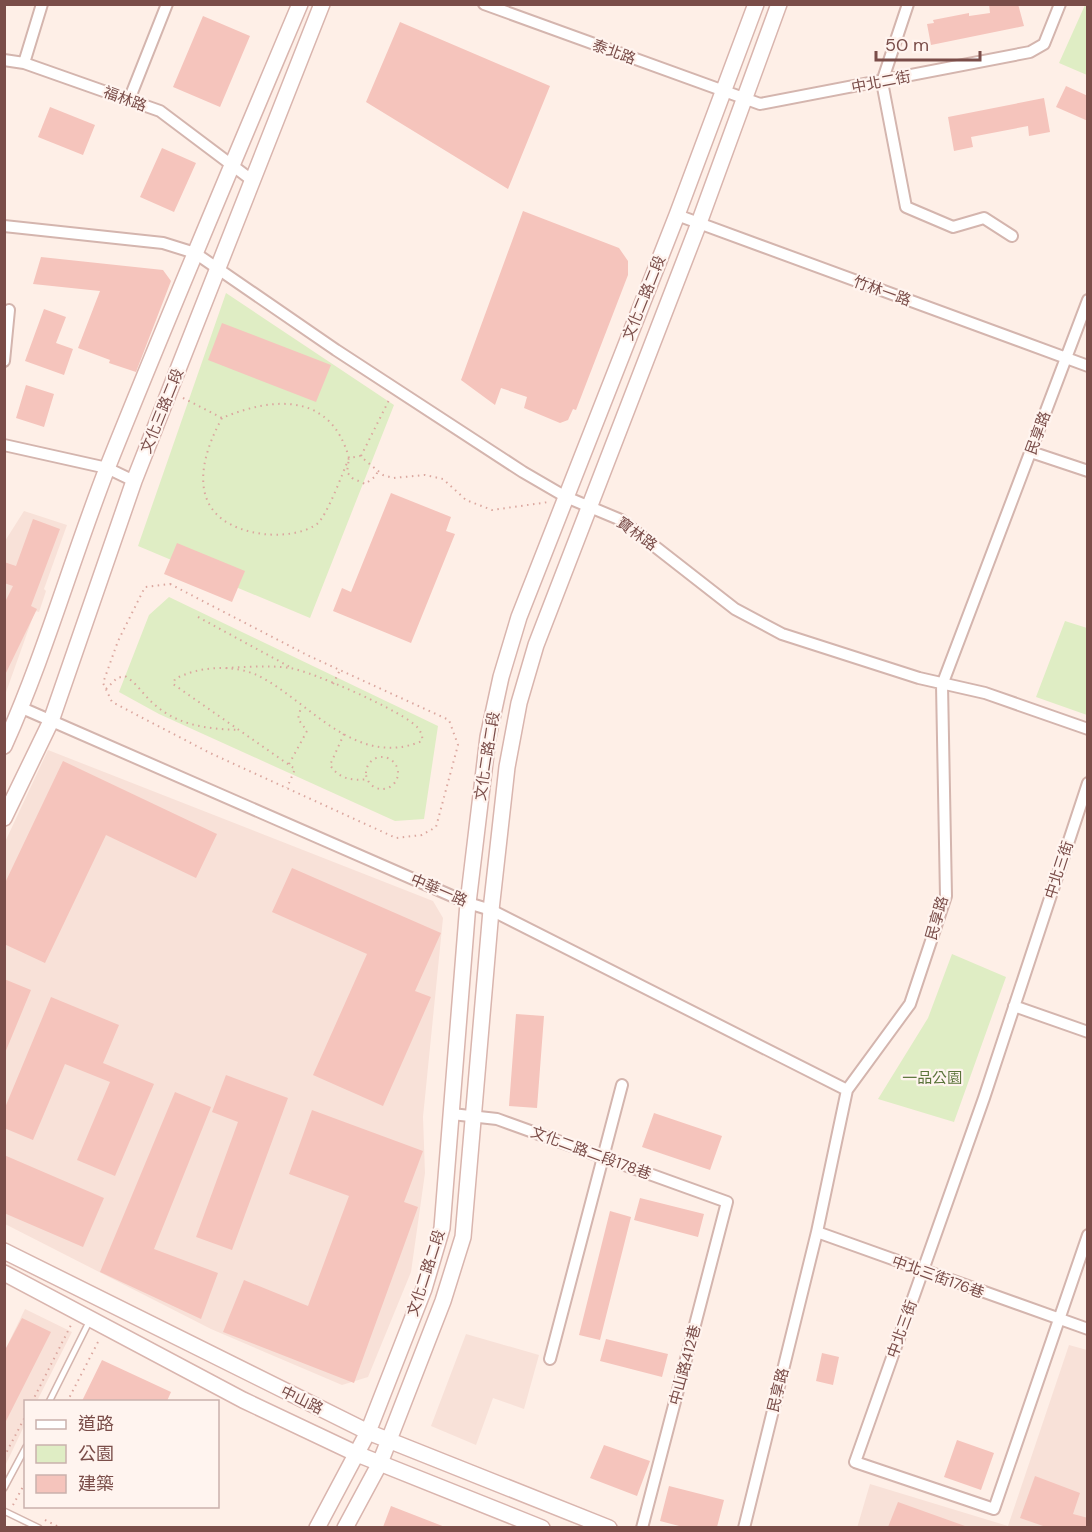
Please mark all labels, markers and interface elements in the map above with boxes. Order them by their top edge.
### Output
scale bar [876,24,980,62]
text: 50 m [885,33,929,57]
street label: 泰北路 [589,35,639,69]
street label: 中北二街 [850,66,912,98]
street label: 福林路 [100,82,150,116]
street label: 文化二路二段 [618,253,670,343]
street label: 竹林一路 [850,271,914,311]
street label: 文化三路二段 [136,366,188,456]
street label: 民享路 [1021,408,1055,458]
street label: 寶林路 [613,513,661,555]
street label: 文化二路二段 [470,710,504,802]
street label: 中北三街 [1040,838,1078,902]
street label: 中華一路 [407,869,471,911]
street label: 民享路 [921,894,953,942]
park label: 一品公園 [902,1068,962,1088]
street label: 文化二路二段178巷 [528,1122,654,1184]
street label: 文化二路二段 [403,1227,449,1319]
street label: 中北三街176巷 [889,1251,987,1303]
street label: 中北三街 [882,1297,922,1361]
street label: 中山路412巷 [665,1323,705,1407]
street label: 民享路 [763,1366,793,1414]
street label: 中山路 [277,1381,327,1419]
legend [24,1400,219,1508]
text: 道路 [78,1412,114,1436]
text: 公園 [78,1442,114,1466]
text: 建築 [78,1472,114,1496]

